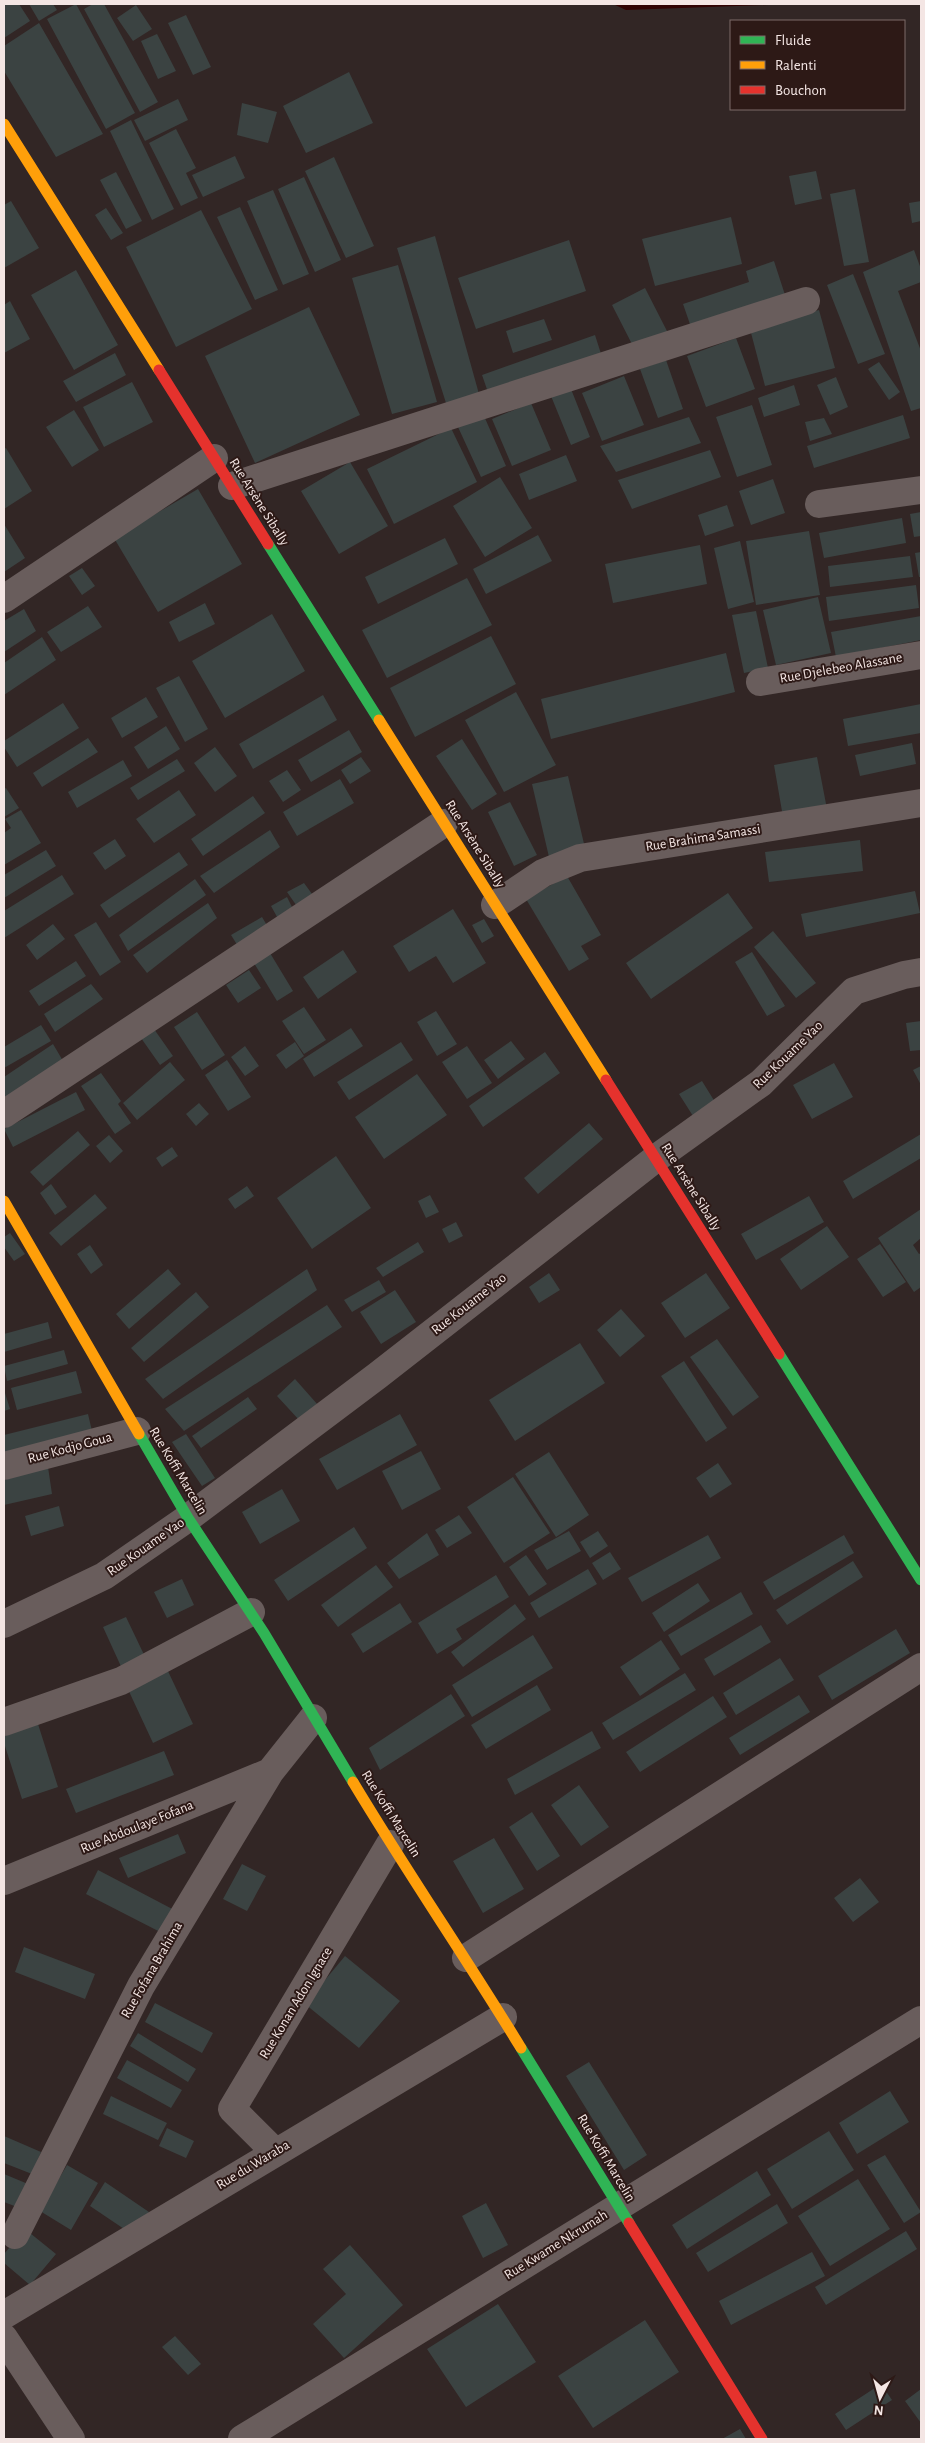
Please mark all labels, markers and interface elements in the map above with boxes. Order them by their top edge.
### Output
legend [730,20,905,110]
text: Fluide [775,33,811,48]
text: Ralenti [775,58,817,73]
text: Bouchon [775,83,826,98]
street label: Rue Arsène Sibally [227,456,291,548]
street label: Rue Djelebeo Alassane [779,650,903,686]
street label: Rue Arsène Sibally [443,798,507,890]
street label: Rue Brahima Samassi [644,822,762,854]
street label: Rue Kouame Yao [750,1018,826,1092]
street label: Rue Arsène Sibally [659,1141,723,1233]
street label: Rue Kouame Yao [429,1270,509,1337]
street label: Rue Koffi Marcelin [146,1425,210,1517]
street label: Rue Kodjo Goua [26,1430,114,1466]
street label: Rue Kouame Yao [105,1515,187,1579]
street label: Rue Koffi Marcelin [359,1768,423,1860]
street label: Rue Abdoulaye Fofana [79,1798,196,1856]
street label: Rue Fofana Brahima [119,1919,185,2021]
street label: Rue Konan Adon Ignace [257,1945,335,2061]
street label: Rue Koffi Marcelin [574,2112,638,2204]
street label: Rue du Waraba [214,2137,292,2192]
street label: Rue Kwame Nkrumah [502,2208,610,2282]
north arrow [855,2373,905,2423]
text: N [873,2402,884,2417]

